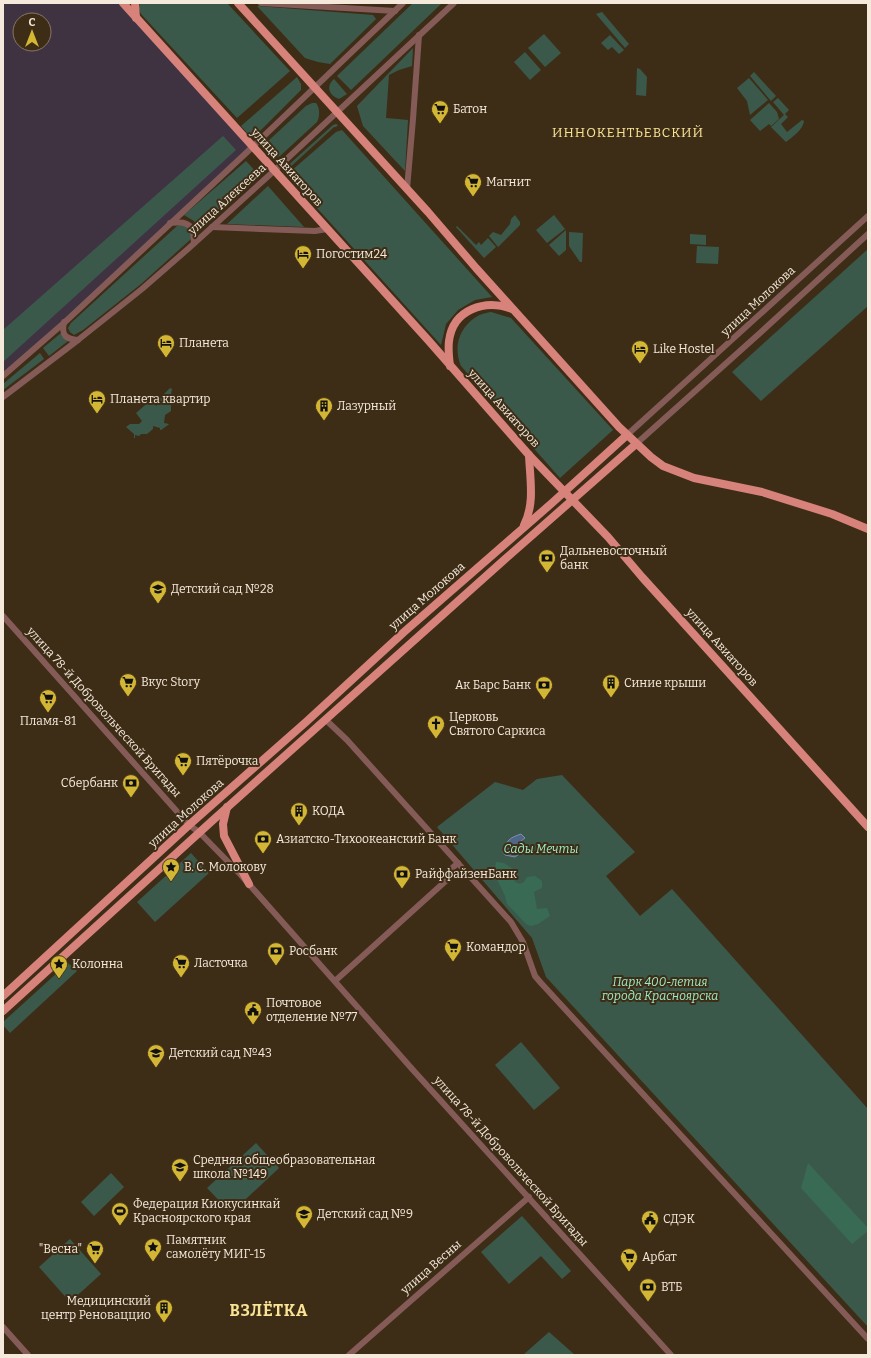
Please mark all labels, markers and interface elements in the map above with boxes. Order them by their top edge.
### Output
north arrow [12,12,52,52]
text: С [29,16,36,29]
supermarket icon: Батон [430,99,450,124]
place label: Батон [453,102,487,116]
street label: улица Авиаторов [248,124,326,209]
district label: ИННОКЕНТЬЕВСКИЙ [552,125,704,140]
street label: улица Алексеева [185,160,269,238]
supermarket icon: Магнит [463,172,483,197]
place label: Магнит [486,175,531,189]
hotel icon: Погостим24 [293,244,313,269]
place label: Погостим24 [316,247,387,261]
street label: улица Молокова [717,263,798,340]
hotel icon: Планета [156,333,176,358]
place label: Планета [179,336,229,350]
hotel icon: Like Hostel [630,339,650,364]
place label: Like Hostel [653,342,715,356]
street label: улица Авиаторов [465,365,543,450]
hotel icon: Планета квартир [87,389,107,414]
place label: Планета квартир [110,392,211,406]
building icon: Лазурный [314,396,334,421]
place label: Лазурный [337,399,396,413]
place label: Дальневосточный банк [560,544,667,572]
bank icon: Дальневосточный банк [537,548,557,573]
street label: улица Молокова [385,559,468,633]
school or university icon: Детский сад №28 [148,579,168,604]
place label: Детский сад №28 [171,582,274,596]
street label: улица Авиаторов [683,604,761,689]
street label: улица 78-й Добровольческой Бригады [23,623,184,800]
supermarket icon: Вкус Story [118,672,138,697]
building icon: Синие крыши [601,673,621,698]
place label: Вкус Story [141,675,201,689]
bank icon: Ак Барс Банк [534,675,554,700]
place label: Синие крыши [624,676,706,690]
place label: Ак Барс Банк [455,678,531,692]
supermarket icon: Пламя-81 [38,688,58,713]
place label: Церковь Святого Саркиса [449,710,546,738]
place label: Пламя-81 [20,714,76,728]
church icon: Церковь Святого Саркиса [426,714,446,739]
supermarket icon: Пятёрочка [173,751,193,776]
place label: Пятёрочка [196,754,259,768]
bank icon: Сбербанк [121,773,141,798]
street label: улица Молокова [145,775,227,851]
place label: Сбербанк [61,776,118,790]
building icon: КОДА [289,801,309,826]
place label: КОДА [312,804,346,818]
bank icon: Азиатско-Тихоокеанский Банк [253,829,273,854]
place label: Азиатско-Тихоокеанский Банк [276,832,457,846]
park label: Сады Мечты [504,842,578,856]
place icon: В. С. Молокову [161,857,181,882]
place label: В. С. Молокову [184,860,267,874]
bank icon: РайффайзенБанк [392,864,412,889]
place label: РайффайзенБанк [415,867,517,881]
supermarket icon: Командор [443,937,463,962]
place label: Командор [466,940,526,954]
bank icon: Росбанк [266,941,286,966]
place label: Росбанк [289,944,338,958]
supermarket icon: Ласточка [171,953,191,978]
place icon: Колонна [49,954,69,979]
place label: Ласточка [194,956,248,970]
place label: Колонна [72,957,124,971]
park label: Парк 400-летия города Красноярска [601,975,718,1003]
place label: Почтовое отделение №77 [266,996,357,1024]
public building icon: Почтовое отделение №77 [243,1000,263,1025]
school or university icon: Детский сад №43 [146,1043,166,1068]
place label: Детский сад №43 [169,1046,272,1060]
street label: улица 78-й Добровольческой Бригады [430,1072,591,1249]
place label: Средняя общеобразовательная школа №149 [193,1153,376,1181]
school or university icon: Средняя общеобразовательная школа №149 [170,1157,190,1182]
place label: Федерация Киокусинкай Красноярского края [133,1197,280,1225]
sports icon: Федерация Киокусинкай Красноярского края [110,1201,130,1226]
school or university icon: Детский сад №9 [294,1204,314,1229]
place label: Детский сад №9 [317,1207,413,1221]
public building icon: СДЭК [640,1209,660,1234]
place label: СДЭК [663,1212,695,1226]
place label: Памятник самолёту МИГ-15 [166,1233,265,1261]
place icon: Памятник самолёту МИГ-15 [143,1237,163,1262]
street label: улица Весны [397,1237,464,1298]
supermarket icon: "Весна" [85,1239,105,1264]
place label: "Весна" [39,1242,82,1256]
supermarket icon: Арбат [619,1247,639,1272]
place label: Арбат [642,1250,677,1264]
bank icon: ВТБ [638,1277,658,1302]
place label: ВТБ [661,1280,683,1294]
place label: Медицинский центр Реноваццио [41,1294,151,1322]
building icon: Медицинский центр Реноваццио [154,1298,174,1323]
district label: ВЗЛЁТКА [229,1301,309,1320]

